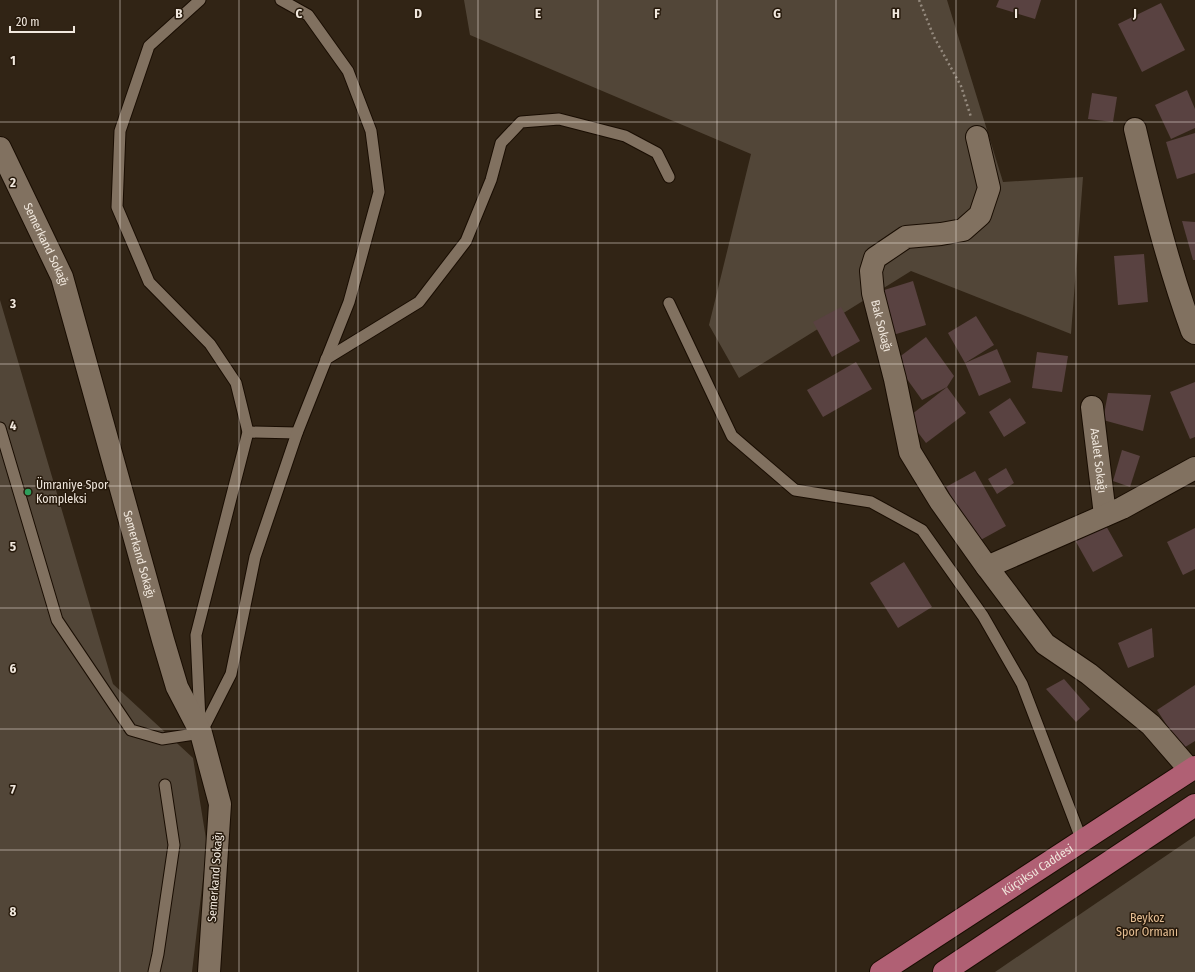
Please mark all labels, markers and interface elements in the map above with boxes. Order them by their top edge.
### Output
text: B [175,6,183,21]
text: C [296,6,303,21]
text: D [414,6,422,21]
text: E [535,6,541,21]
text: F [654,6,660,21]
text: G [773,6,781,21]
text: H [892,6,900,21]
text: I [1014,6,1018,21]
text: J [1132,6,1137,21]
scale bar [10,8,74,34]
text: 20 m [16,15,40,29]
text: 1 [10,53,16,68]
text: 2 [9,175,16,190]
street label: Semerkand Sokağı [20,201,71,288]
text: 3 [9,296,16,311]
street label: Bak Sokağı [868,298,895,353]
text: 4 [10,418,17,433]
street label: Asalet Sokağı [1088,427,1109,494]
place label: Ümraniye Spor Kompleksi [36,476,109,506]
marker: Ümraniye Spor Kompleksi [23,487,33,497]
street label: Semerkand Sokağı [120,509,158,600]
text: 5 [10,539,16,554]
text: 6 [10,661,17,676]
text: 7 [10,782,16,797]
street label: Semerkand Sokağı [205,832,225,922]
street label: Küçüksu Caddesi [999,841,1076,898]
text: 8 [10,904,17,919]
park label: Beykoz Spor Ormanı [1116,911,1178,939]

